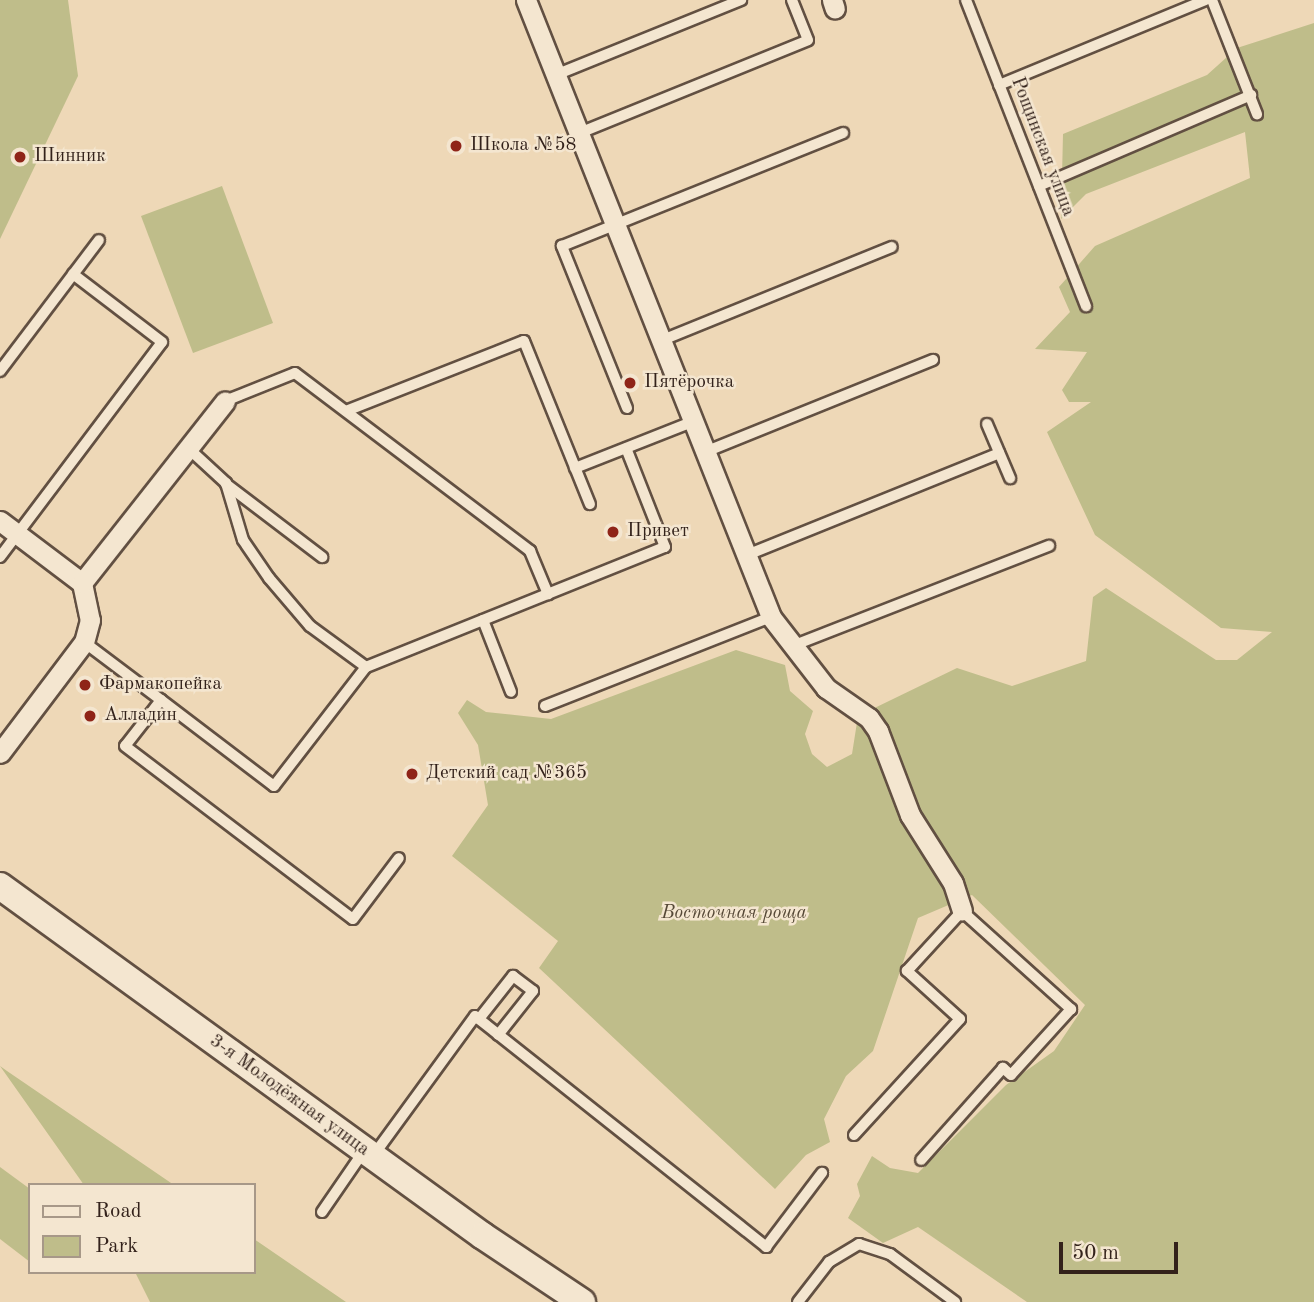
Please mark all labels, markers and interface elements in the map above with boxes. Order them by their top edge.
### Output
street label: Рощинская улица [1005,74,1079,220]
place label: Школа №58 [470,135,577,157]
marker: Школа №58 [448,138,464,154]
place label: Шинник [34,146,106,168]
marker: Шинник [12,149,28,165]
place label: Пятёрочка [644,372,734,394]
marker: Пятёрочка [622,375,638,391]
place label: Привет [627,521,689,543]
marker: Привет [605,524,621,540]
place label: Фармакопейка [99,674,222,696]
marker: Фармакопейка [77,677,93,693]
place label: Алладин [104,705,177,727]
marker: Алладин [82,708,98,724]
place label: Детский сад №365 [426,763,587,785]
marker: Детский сад №365 [404,766,420,782]
park label: Восточная роща [661,903,807,925]
street label: 3-я Молодёжная улица [204,1030,374,1162]
legend [28,1183,256,1274]
text: Road [95,1201,142,1222]
scale bar [1062,1228,1181,1272]
text: Park [95,1236,138,1257]
text: 50 m [1072,1243,1119,1264]

